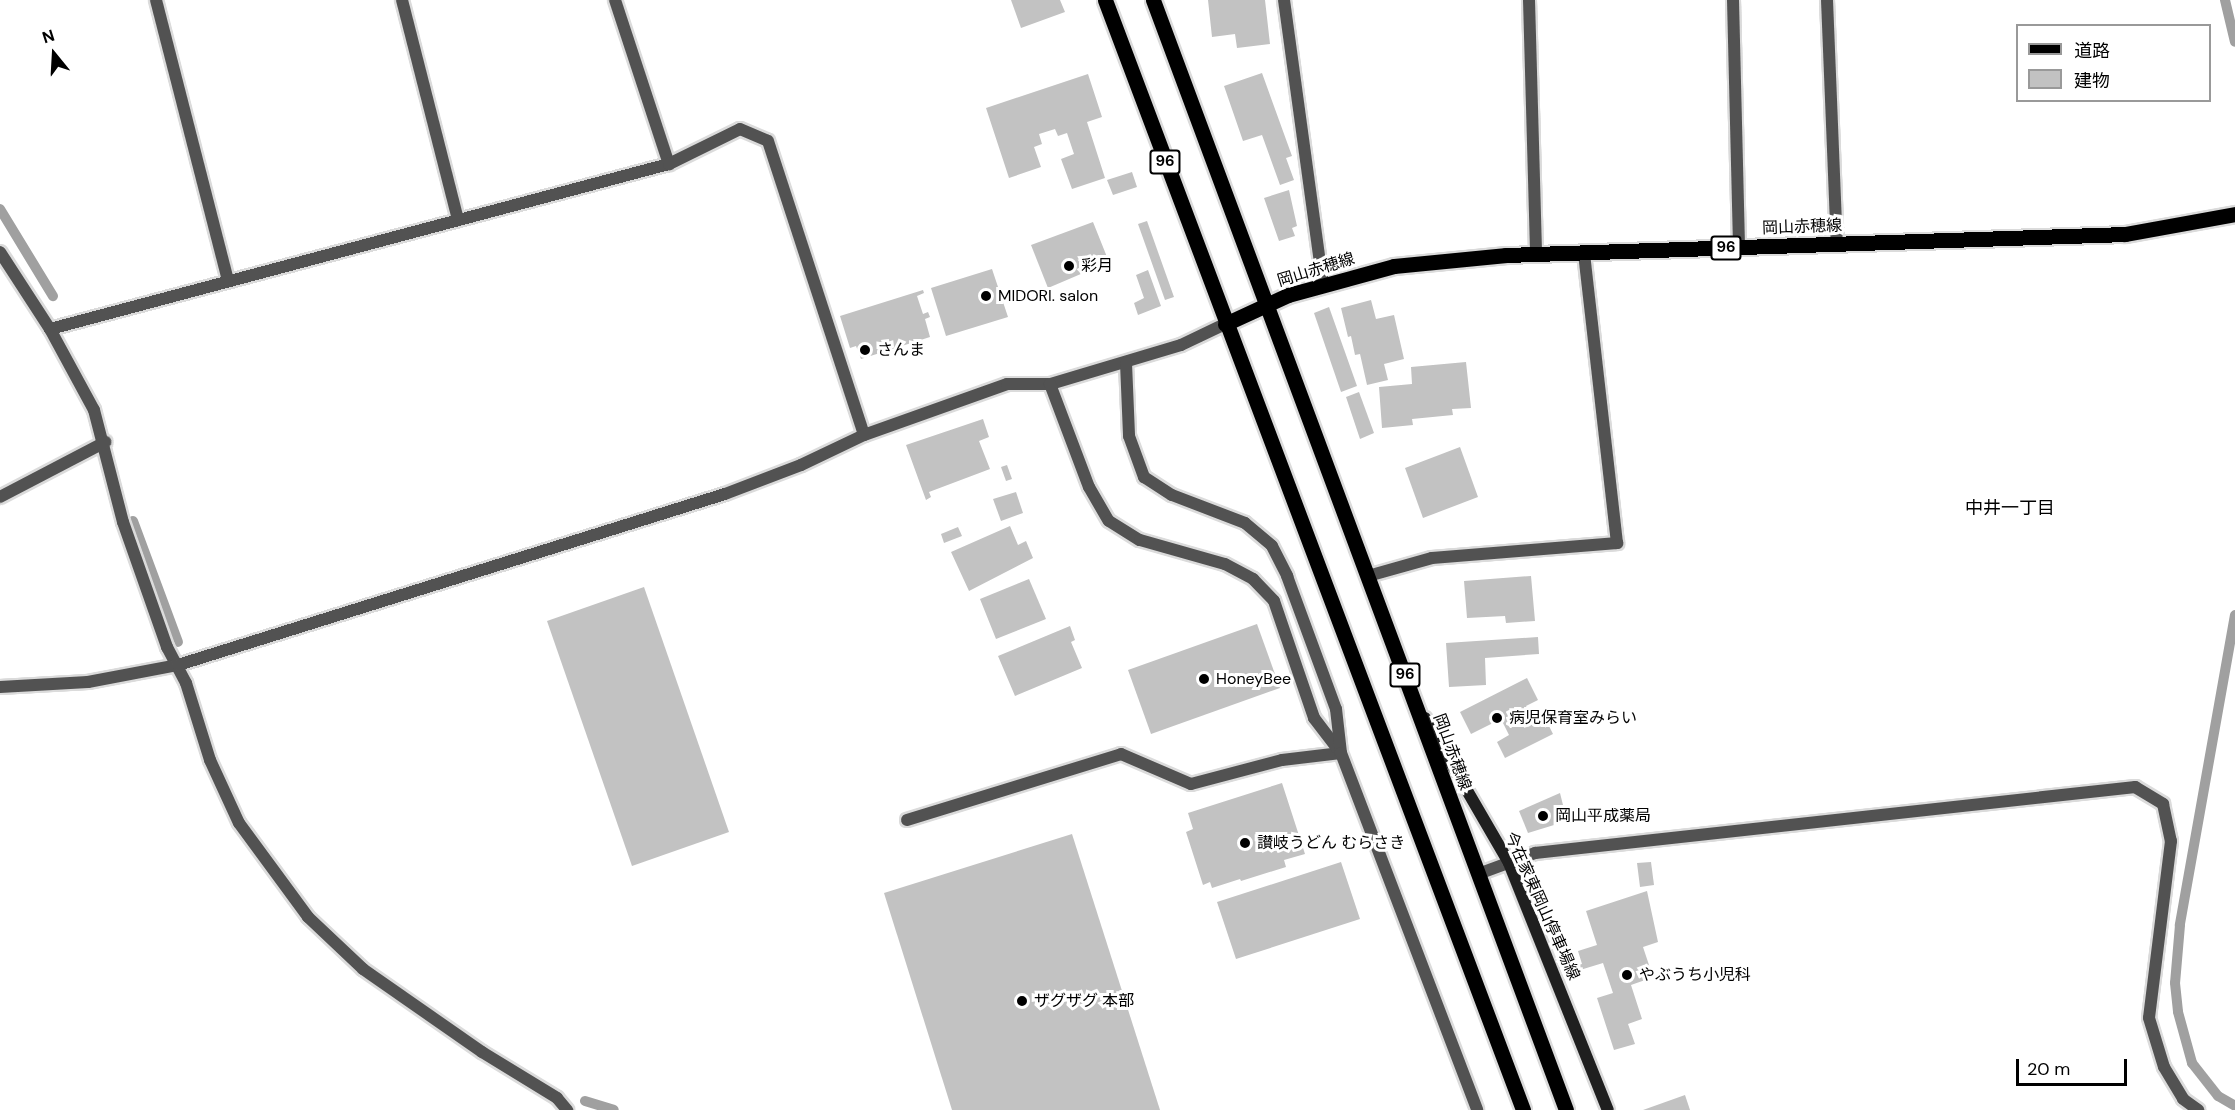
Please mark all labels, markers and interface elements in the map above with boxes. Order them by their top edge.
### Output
north arrow [24,24,84,84]
legend [2016,24,2211,102]
text: N [39,25,57,48]
text: 道路 [2074,39,2110,63]
text: 建物 [2074,69,2110,93]
road number: 96 [1148,150,1182,174]
street label: 岡山赤穂線 [1762,216,1842,238]
road number: 96 [1710,236,1742,260]
street label: 岡山赤穂線 [1275,249,1357,291]
place label: 彩月 [1081,256,1113,276]
marker: 彩月 [1062,259,1076,273]
place label: MIDORI. salon [998,286,1098,306]
marker: MIDORI. salon [979,289,993,303]
place label: さんま [877,340,925,360]
marker: さんま [858,343,872,357]
district label: 中井一丁目 [1965,497,2055,519]
road number: 96 [1388,663,1422,687]
place label: HoneyBee [1216,669,1291,689]
marker: HoneyBee [1197,672,1211,686]
place label: 病児保育室みらい [1509,708,1637,728]
street label: 岡山赤穂線 [1429,711,1475,793]
marker: 病児保育室みらい [1490,711,1504,725]
place label: 岡山平成薬局 [1555,806,1651,826]
marker: 岡山平成薬局 [1536,809,1550,823]
street label: 今在家東岡山停車場線 [1501,829,1583,983]
place label: 讃岐うどん むらさき [1257,833,1405,853]
marker: 讃岐うどん むらさき [1238,836,1252,850]
place label: やぶうち小児科 [1639,965,1751,985]
marker: やぶうち小児科 [1620,968,1634,982]
place label: ザグザグ 本部 [1034,991,1134,1011]
marker: ザグザグ 本部 [1015,994,1029,1008]
scale bar [2019,1047,2130,1085]
text: 20 m [2027,1057,2070,1081]

